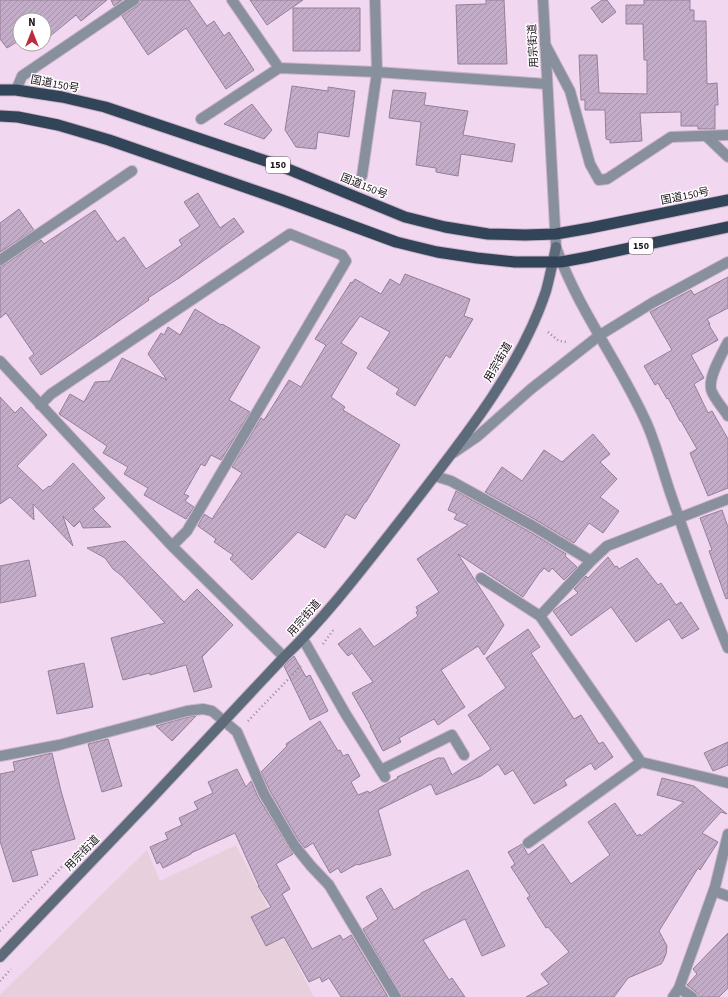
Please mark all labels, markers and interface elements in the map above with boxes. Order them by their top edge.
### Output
north arrow [12,12,52,52]
text: N [28,15,36,30]
street label: 用宗街道 [524,24,542,68]
street label: 国道150号 [29,72,81,96]
road number: 150 [266,157,290,173]
street label: 国道150号 [338,170,390,202]
street label: 国道150号 [659,184,711,208]
road number: 150 [629,238,653,254]
street label: 用宗街道 [481,339,515,385]
street label: 用宗街道 [284,596,324,640]
street label: 用宗街道 [61,832,103,874]

